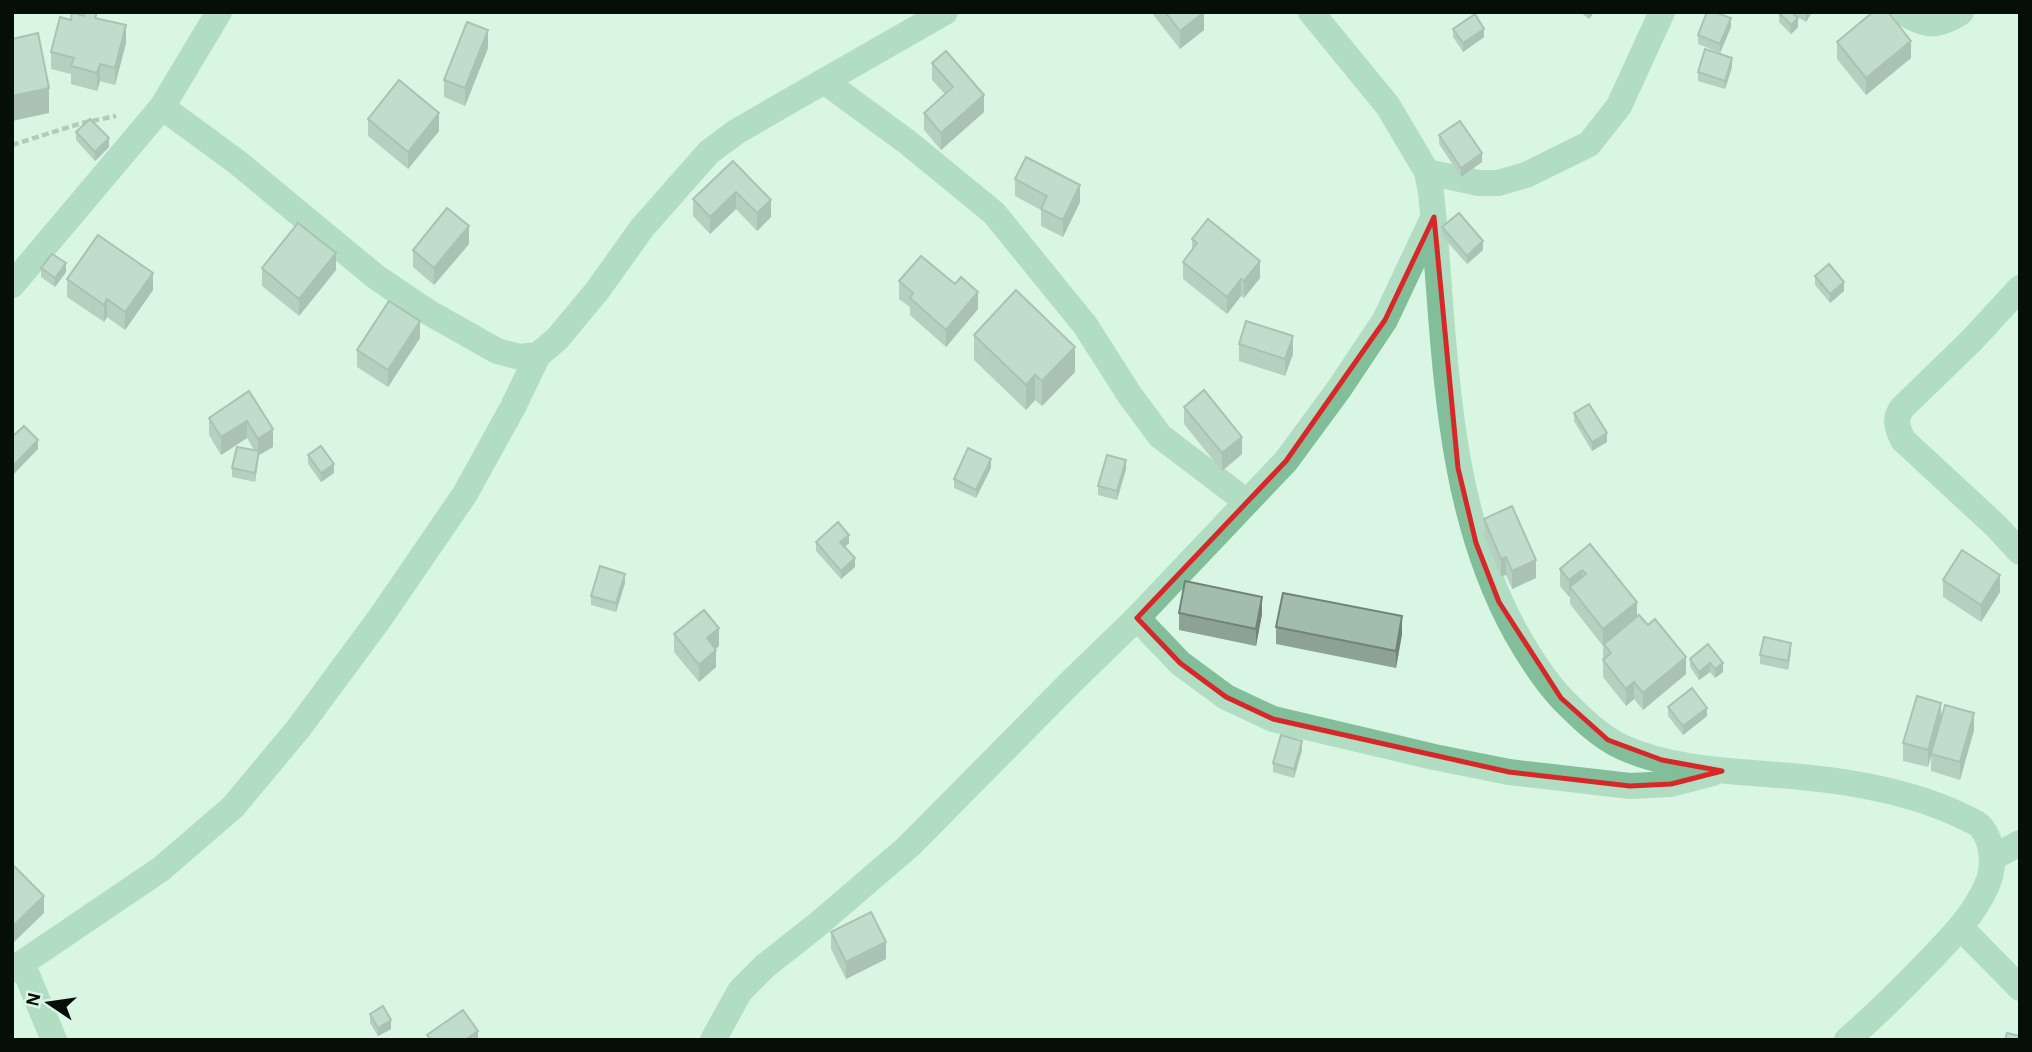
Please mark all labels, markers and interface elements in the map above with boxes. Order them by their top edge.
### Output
north arrow [14,968,84,1038]
text: N [23,991,45,1008]

